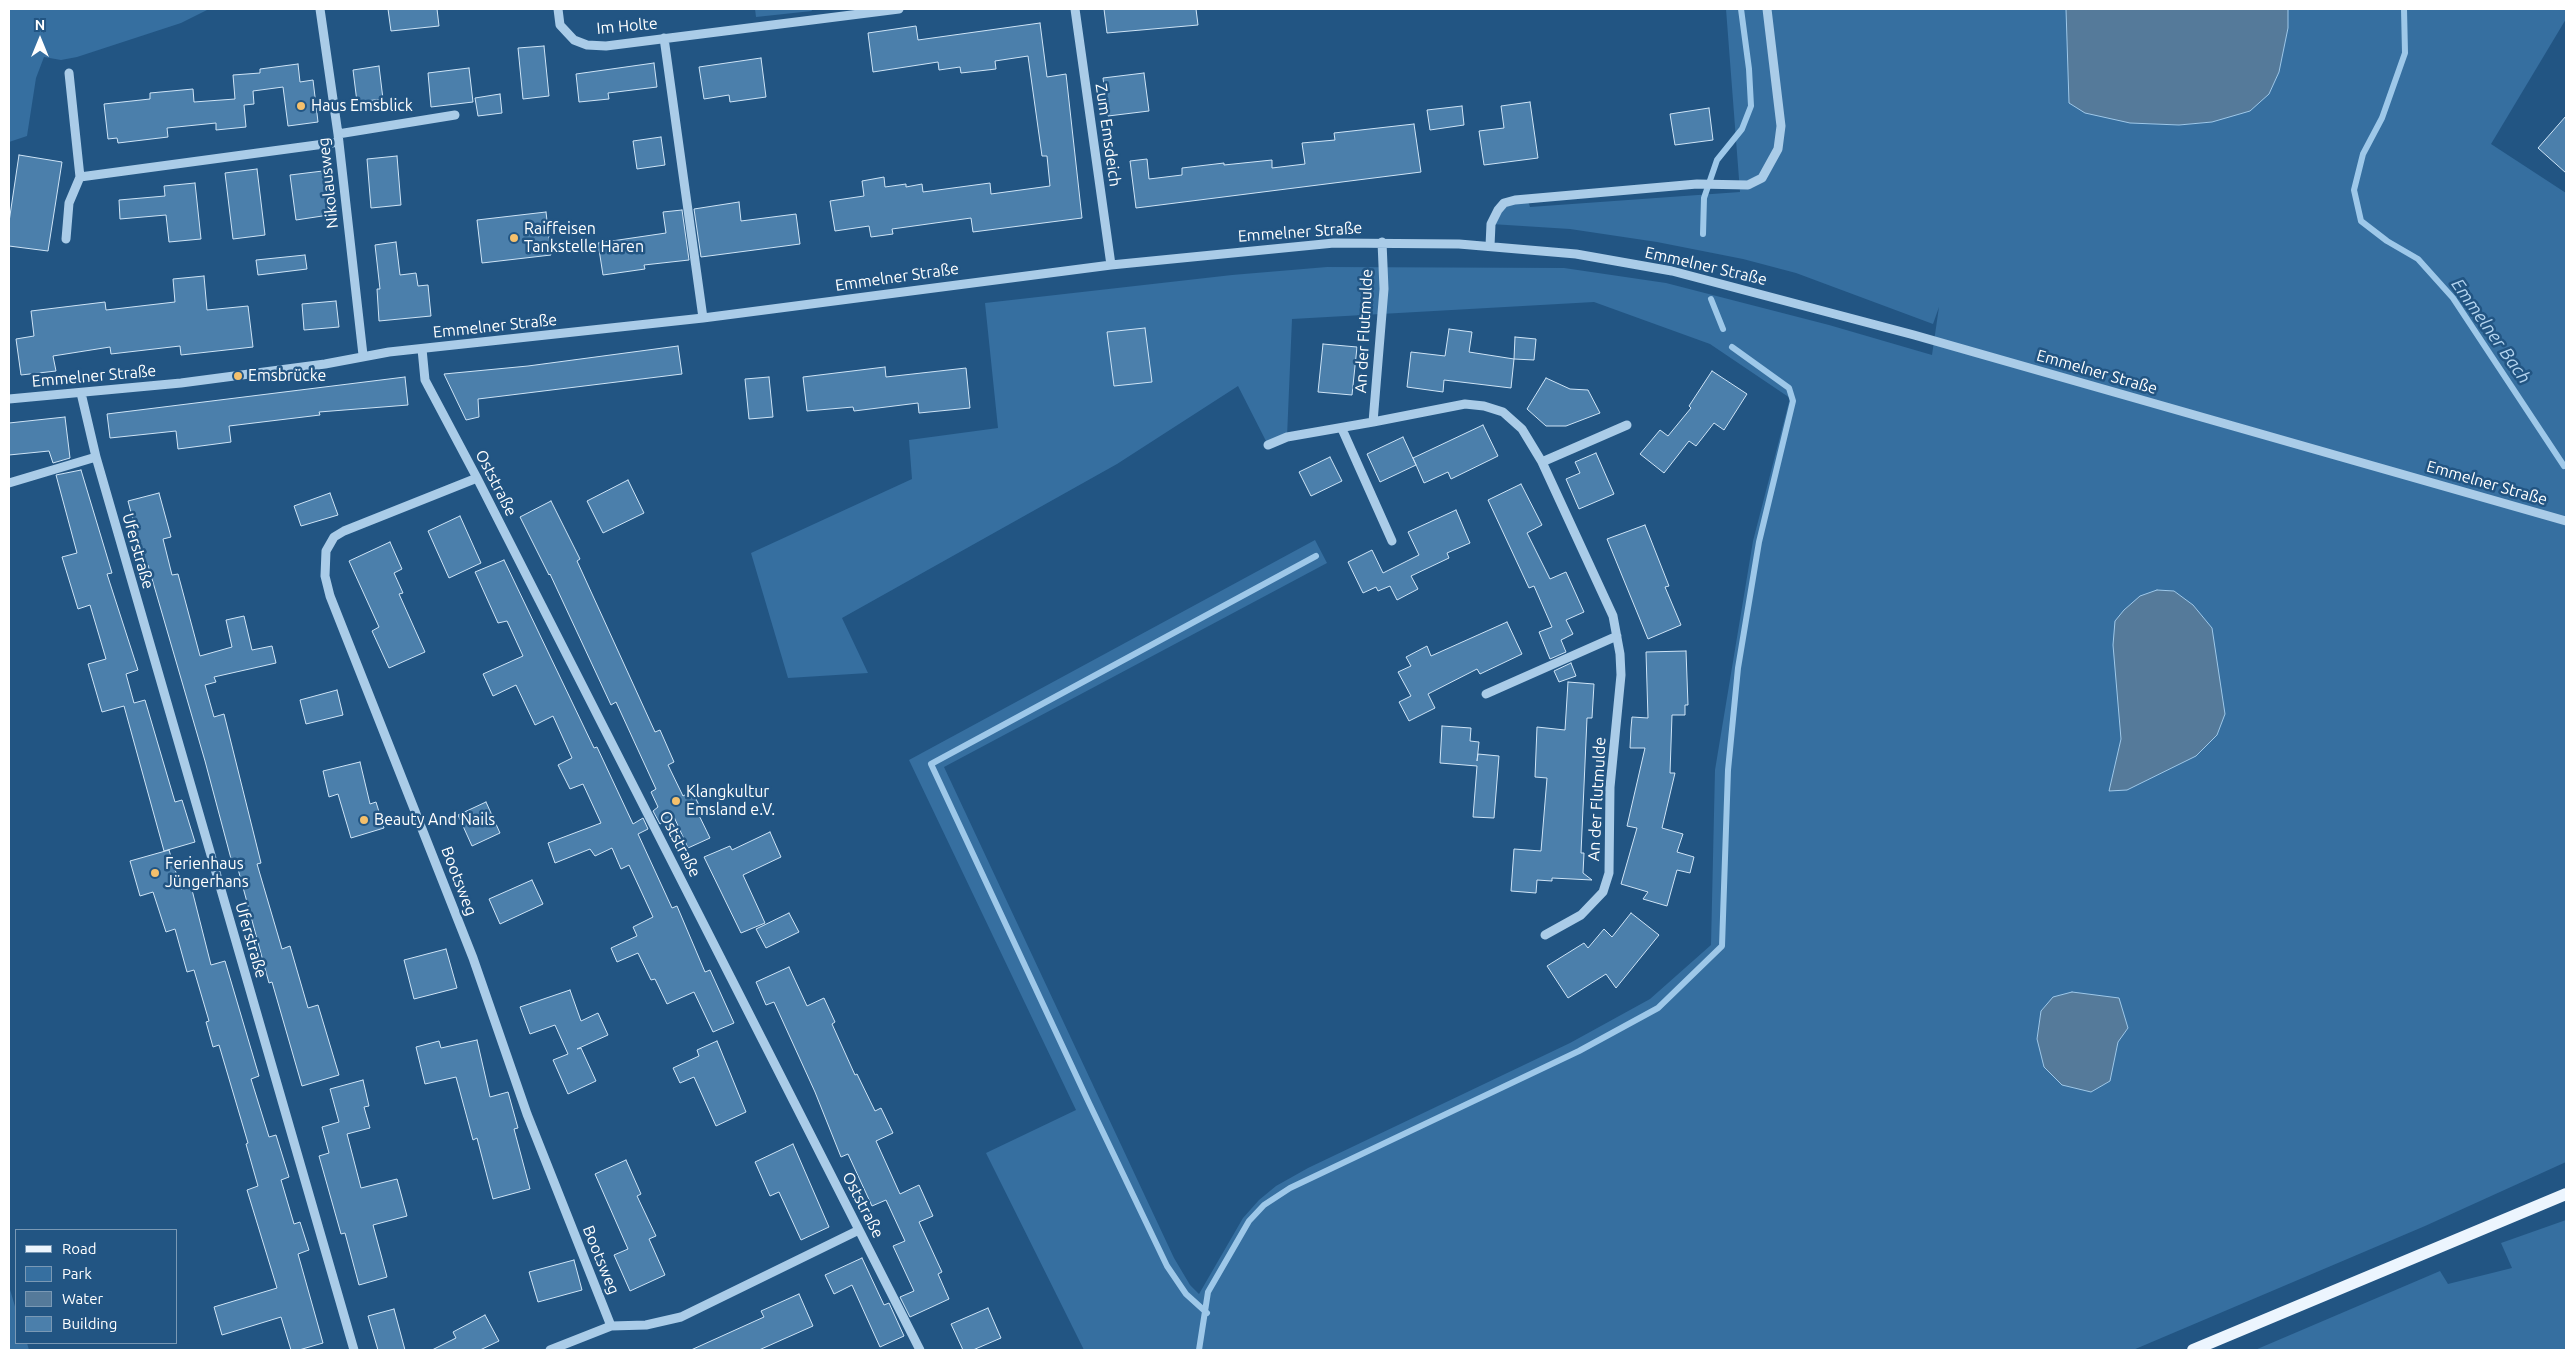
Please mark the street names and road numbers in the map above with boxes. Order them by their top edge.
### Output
street label: Im Holte [596,14,658,38]
street label: Zum Emsdeich [1091,82,1125,188]
street label: Nikolausweg [314,137,342,229]
street label: Emmelner Straße [1237,218,1363,246]
street label: Emmelner Straße [1643,243,1769,289]
street label: Emmelner Straße [834,259,960,295]
street label: An der Flutmulde [1351,268,1377,394]
street label: Emmelner Straße [432,310,558,342]
street label: Emmelner Straße [2034,346,2160,398]
street label: Emmelner Straße [31,361,157,391]
street label: Oststraße [471,447,521,519]
street label: Emmelner Straße [2424,457,2550,509]
street label: Uferstraße [118,511,158,591]
street label: An der Flutmulde [1584,736,1610,862]
street label: Oststraße [655,808,705,880]
street label: Bootsweg [437,844,481,918]
street label: Uferstraße [231,900,271,980]
street label: Oststraße [838,1169,888,1241]
street label: Bootsweg [579,1223,623,1297]

